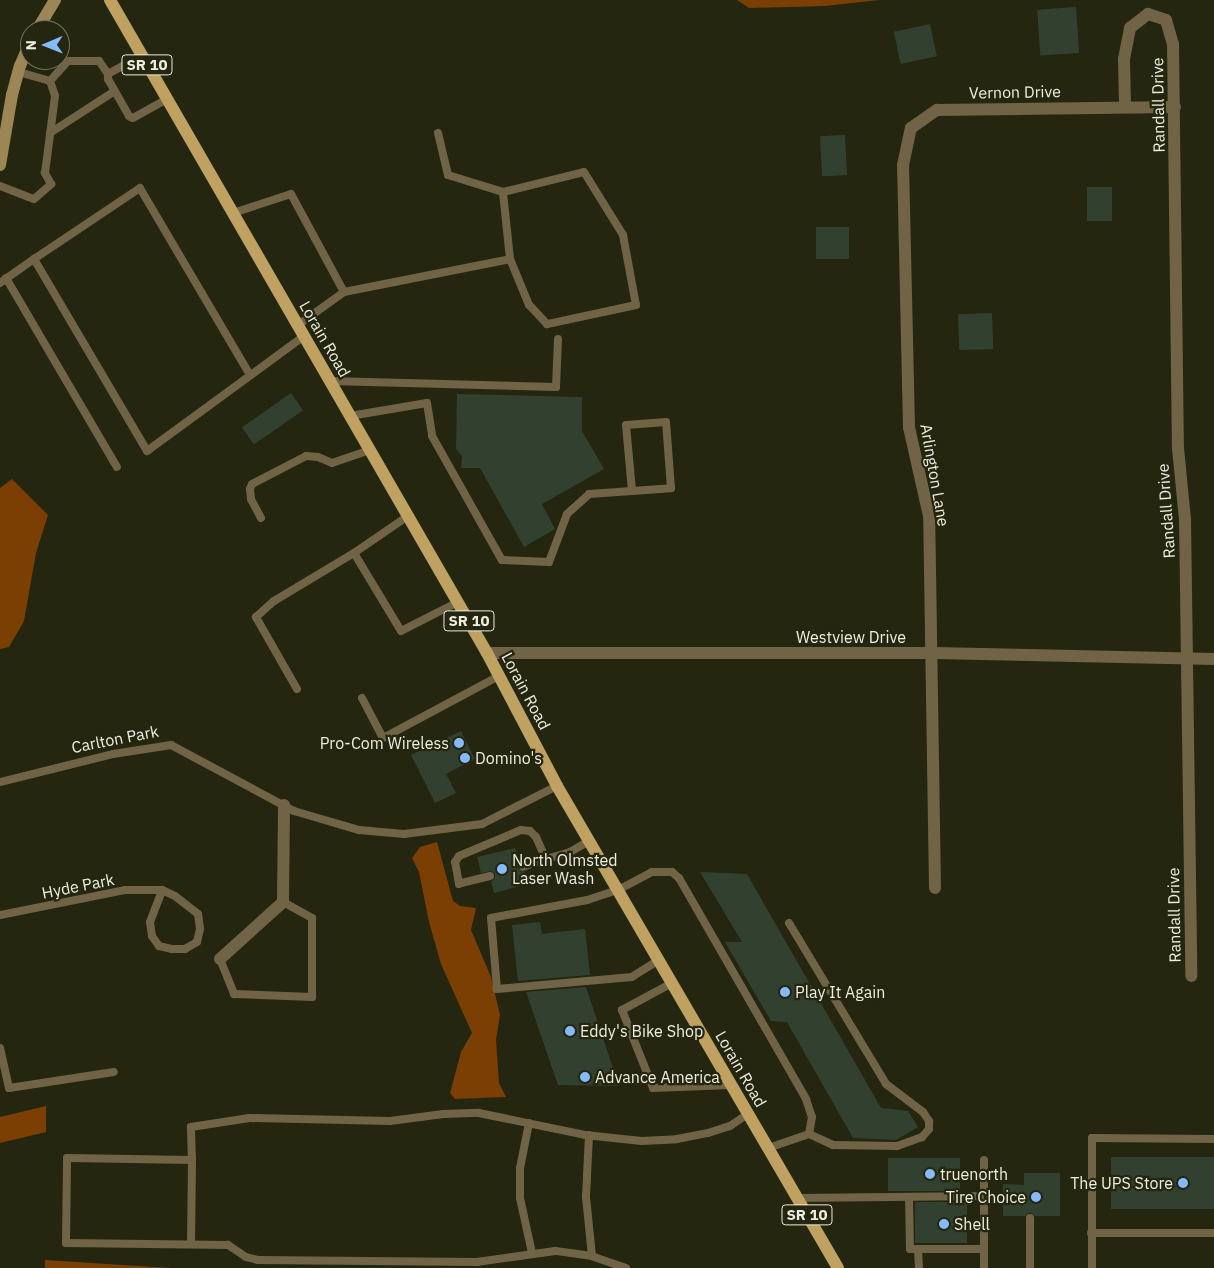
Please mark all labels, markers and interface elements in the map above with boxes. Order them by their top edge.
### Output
north arrow [20,20,70,70]
text: N [22,40,40,50]
road number: SR 10 [121,52,173,78]
street label: Randall Drive [1148,57,1168,153]
street label: Vernon Drive [969,82,1061,102]
street label: Lorain Road [295,297,355,381]
street label: Arlington Lane [917,422,953,528]
street label: Randall Drive [1153,463,1179,559]
road number: SR 10 [443,608,495,634]
street label: Westview Drive [796,627,906,647]
street label: Lorain Road [498,649,554,733]
street label: Carlton Park [70,721,160,757]
place label: Pro-Com Wireless [320,733,449,753]
marker: Pro-Com Wireless [453,737,465,749]
place label: Domino's [475,748,542,768]
marker: Domino's [459,752,471,764]
place label: North Olmsted Laser Wash [512,850,618,888]
marker: North Olmsted Laser Wash [496,863,508,875]
street label: Randall Drive [1164,867,1184,963]
street label: Hyde Park [40,870,116,902]
place label: Play It Again [795,982,885,1002]
marker: Play It Again [779,986,791,998]
place label: Eddy's Bike Shop [580,1021,703,1041]
marker: Eddy's Bike Shop [564,1025,576,1037]
street label: Lorain Road [711,1027,771,1111]
place label: Advance America [595,1067,720,1087]
marker: Advance America [579,1071,591,1083]
place label: truenorth [940,1164,1008,1184]
marker: truenorth [924,1168,936,1180]
place label: The UPS Store [1070,1173,1173,1193]
marker: The UPS Store [1177,1177,1189,1189]
place label: Tire Choice [946,1187,1026,1207]
marker: Tire Choice [1030,1191,1042,1203]
road number: SR 10 [781,1202,833,1228]
place label: Shell [954,1214,990,1234]
marker: Shell [938,1218,950,1230]

